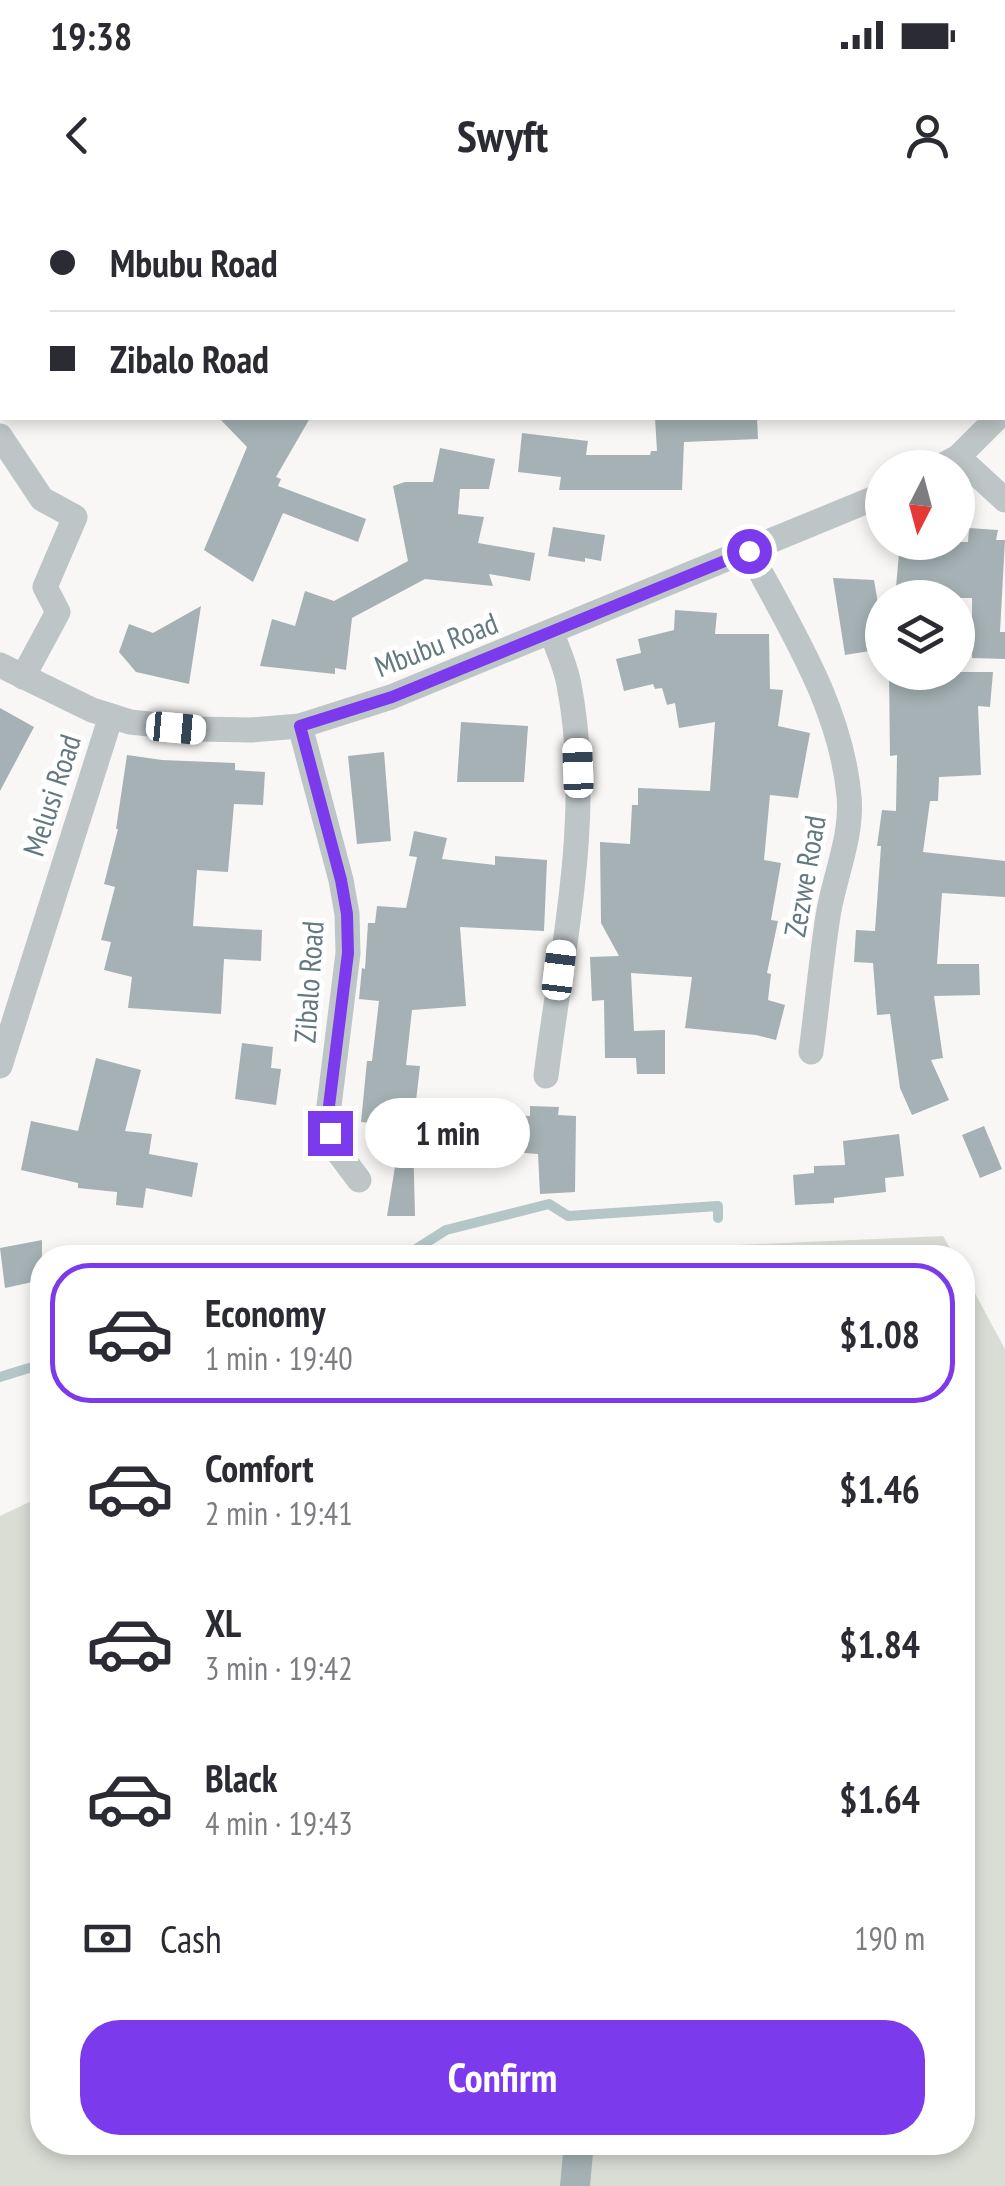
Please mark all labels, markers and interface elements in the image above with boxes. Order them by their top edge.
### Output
text: 19:38 [50,11,132,60]
text: Swyft [457,106,548,164]
icon: back [50,108,105,163]
icon: person [900,108,955,163]
text: Mbubu Road [110,238,278,287]
text: Zibalo Road [110,334,269,383]
north arrow [865,450,975,560]
map controls [865,450,975,690]
route start [727,529,772,574]
button: layers [865,580,975,690]
street label: Mbubu Road [369,603,503,685]
car [145,710,207,746]
street label: Melusi Road [13,729,89,861]
car [562,737,594,799]
street label: Zezwe Road [774,812,834,940]
street label: Zibalo Road [284,920,332,1044]
car [540,938,578,1002]
callout: 1 min [365,1098,530,1168]
route end [308,1111,353,1156]
text: 1 min [415,1112,480,1154]
icon: car [85,1288,175,1378]
text: Economy [205,1288,325,1337]
text: $1.08 [839,1309,920,1358]
text: 1 min · 19:40 [205,1337,353,1379]
icon: car [85,1443,175,1533]
text: Comfort [205,1443,314,1492]
text: $1.46 [839,1464,920,1513]
text: 2 min · 19:41 [205,1492,353,1534]
icon: car [85,1598,175,1688]
text: XL [205,1598,241,1647]
text: $1.84 [839,1619,920,1668]
text: 3 min · 19:42 [205,1647,353,1689]
icon: car [85,1753,175,1843]
text: Black [205,1753,278,1802]
text: $1.64 [839,1774,920,1823]
text: 4 min · 19:43 [205,1802,353,1844]
icon: cash [80,1911,135,1966]
text: Cash [160,1914,222,1963]
text: 190 m [854,1917,925,1959]
button: Confirm [80,2020,925,2135]

